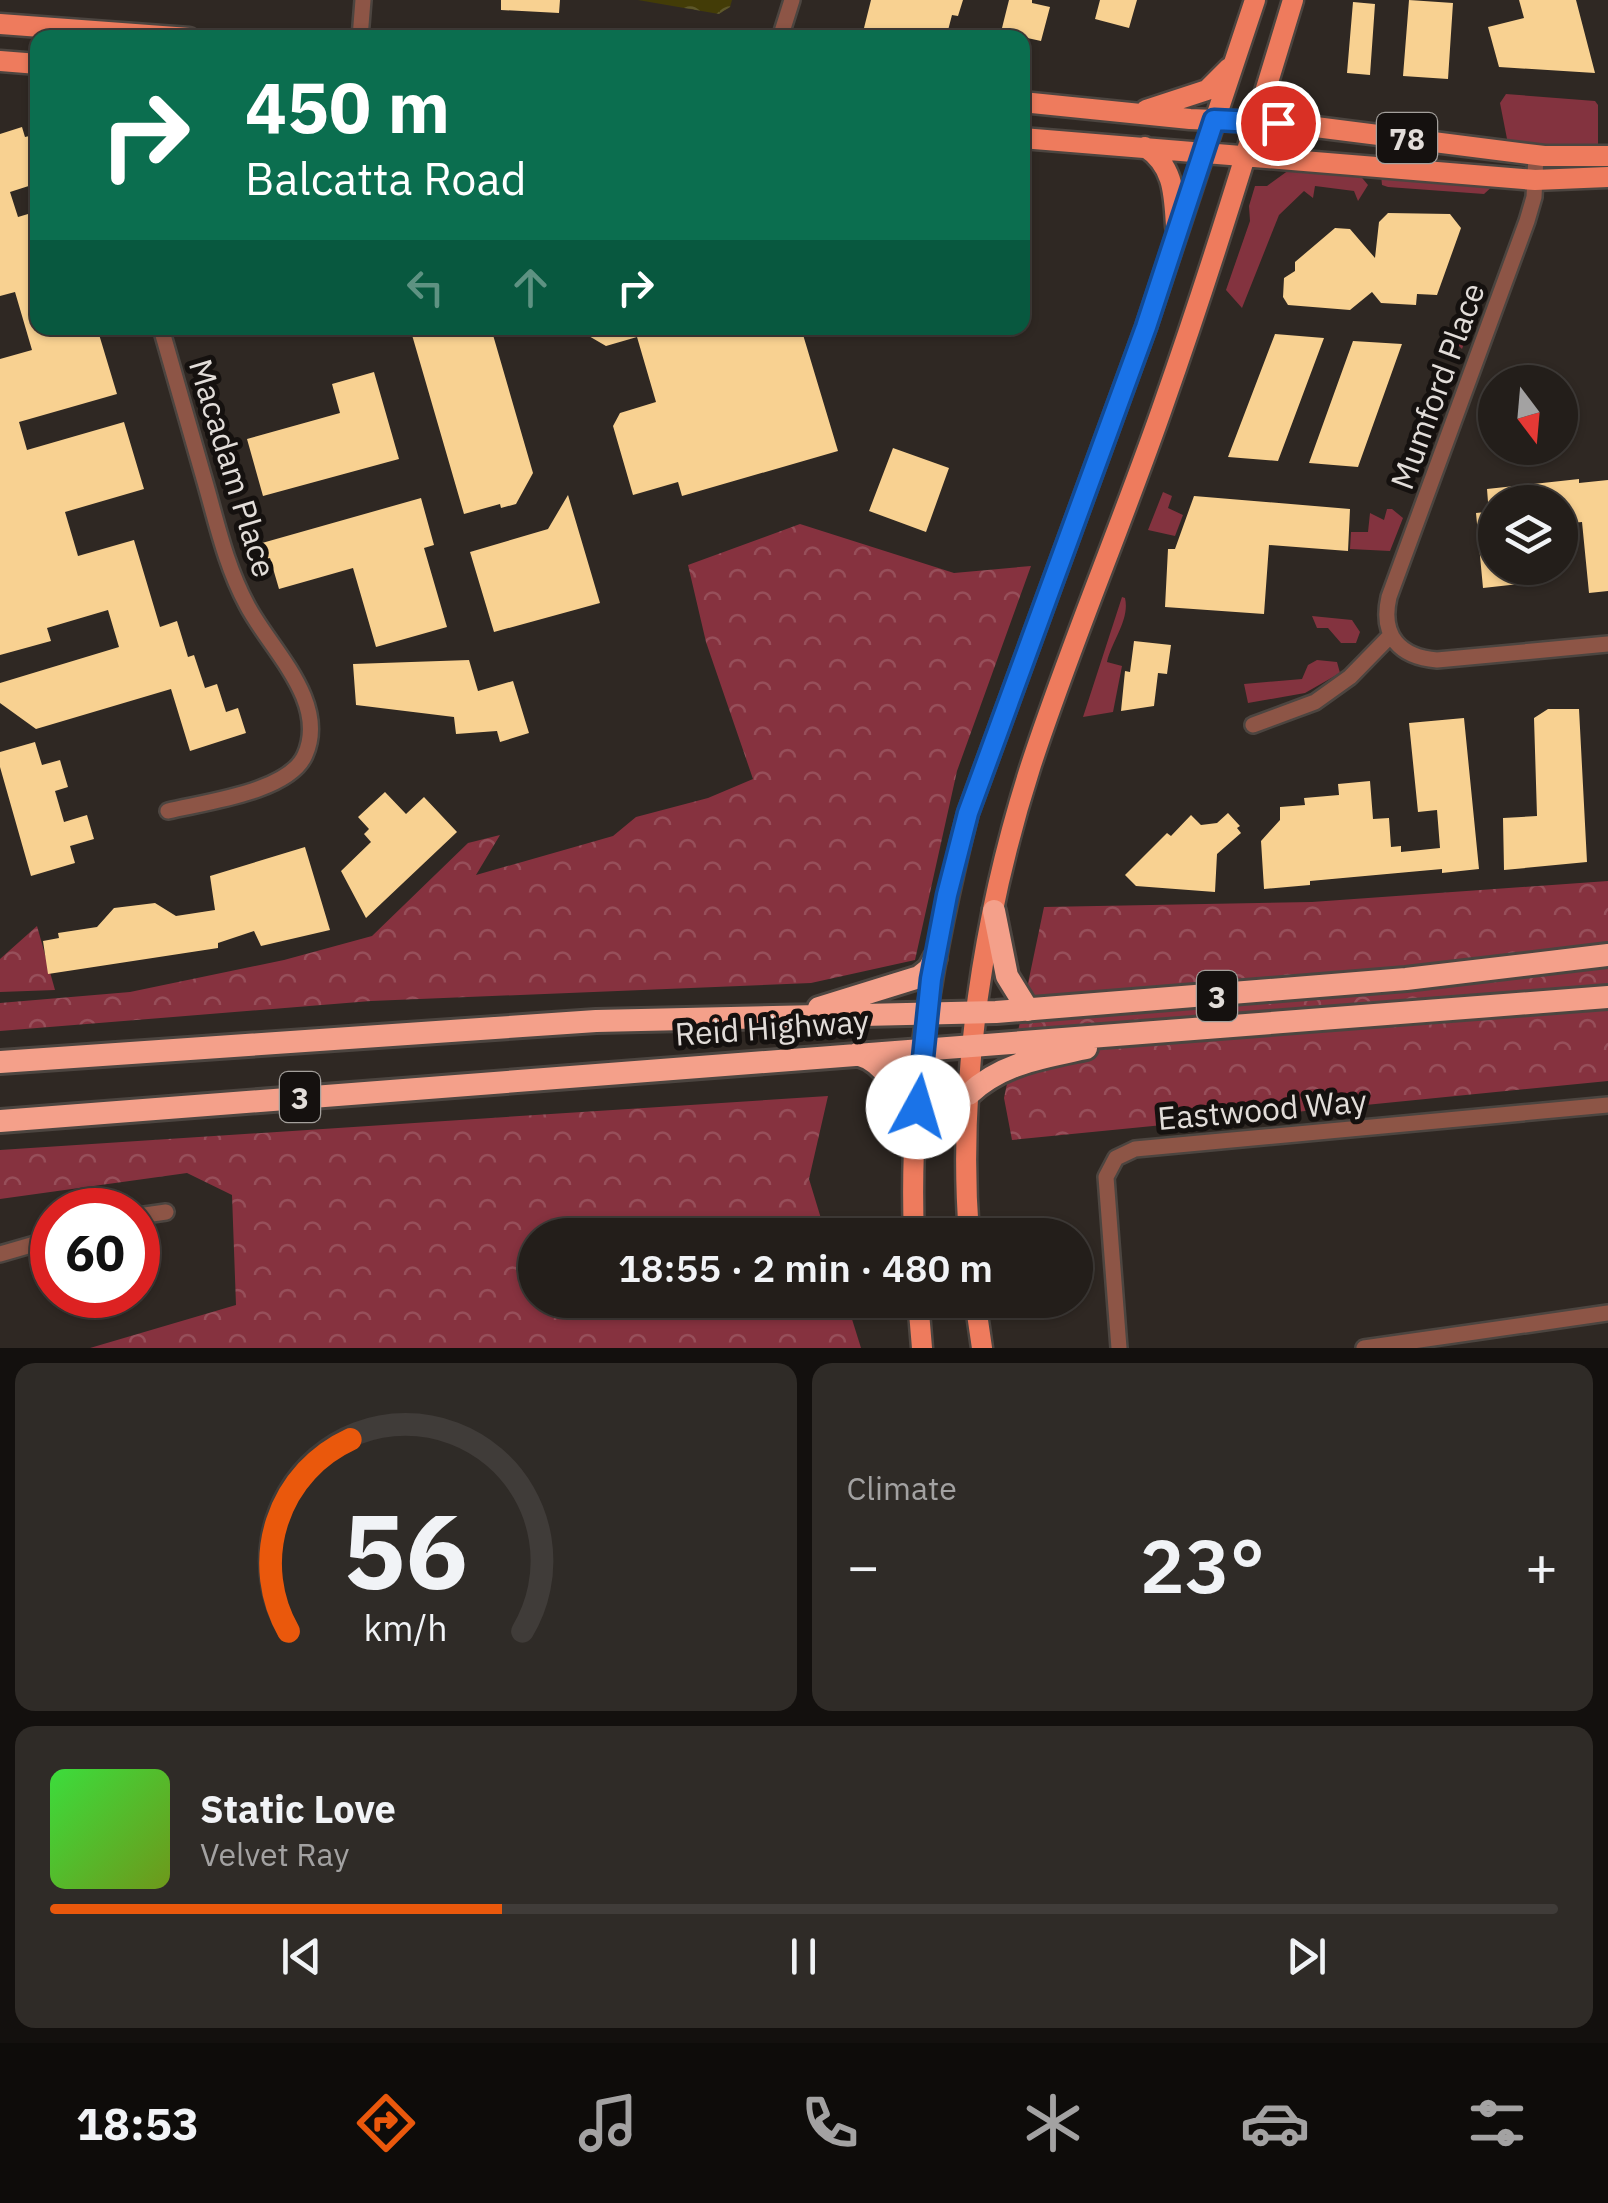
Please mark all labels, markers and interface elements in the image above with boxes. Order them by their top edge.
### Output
text: 450 m [245,61,450,152]
icon: right [80,70,210,200]
pin [1236,81,1321,166]
icon: arrive [1251,96,1306,151]
road number: 78 [1377,113,1437,163]
text: Balcatta Road [245,149,527,207]
icon: left [398,260,453,315]
icon: ahead [503,260,558,315]
icon: right [608,260,663,315]
street label: Mumford Place [1380,277,1494,495]
street label: Macadam Place [180,354,286,582]
north arrow [1478,365,1578,465]
map controls [1478,365,1578,585]
button: layers [1478,485,1578,585]
road number: 3 [1197,971,1237,1021]
street label: Reid Highway [674,999,870,1055]
position arrow [866,1055,970,1159]
road number: 3 [280,1072,320,1122]
street label: Eastwood Way [1156,1079,1368,1139]
speed limit sign: 60 [30,1188,160,1318]
text: 18:55 · 2 min · 480 m [618,1243,993,1292]
text: Climate [847,1467,957,1509]
text: 56 [343,1482,468,1618]
text: 23° [1140,1516,1265,1614]
text: − [847,1530,880,1601]
text: + [1525,1530,1558,1601]
text: km/h [364,1604,448,1651]
text: Static Love [200,1784,396,1833]
text: Velvet Ray [200,1833,349,1875]
icon: previous [274,1929,329,1984]
icon: pause [776,1929,831,1984]
icon: next [1279,1929,1334,1984]
icon: directions [351,2088,421,2158]
icon: music [573,2088,643,2158]
icon: phone [795,2088,865,2158]
icon: climate [1018,2088,1088,2158]
icon: car [1240,2088,1310,2158]
icon: filters [1462,2088,1532,2158]
text: 18:53 [76,2094,199,2152]

